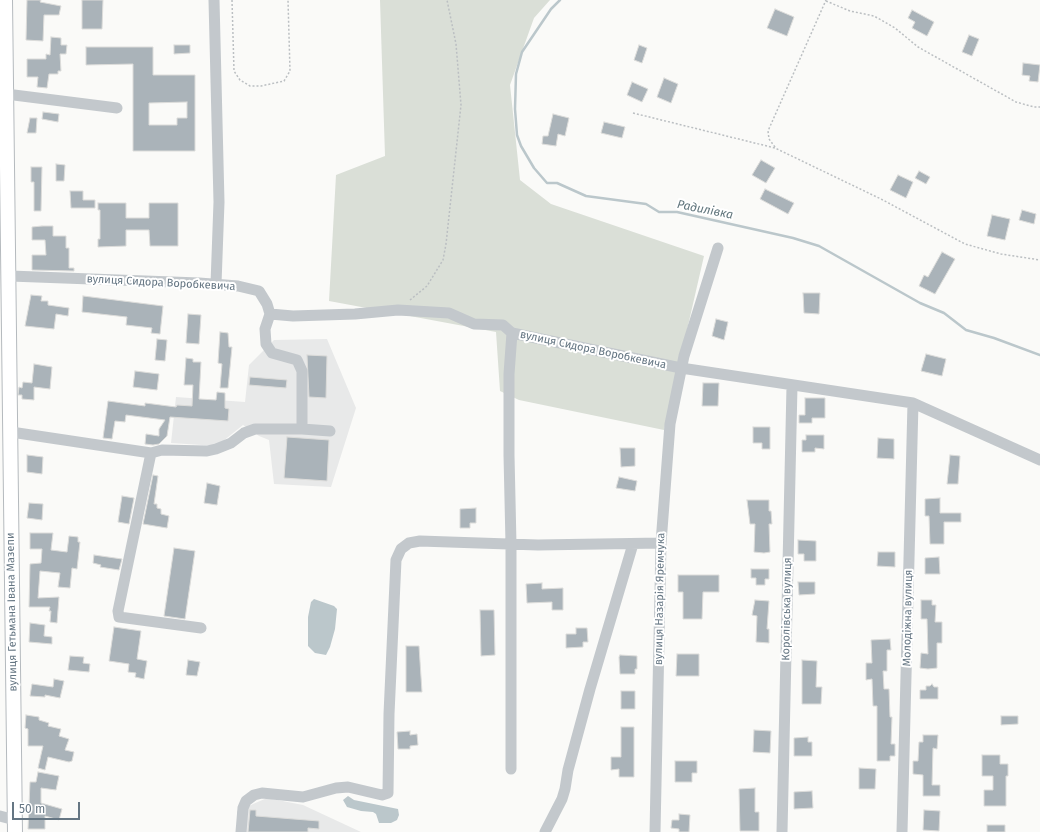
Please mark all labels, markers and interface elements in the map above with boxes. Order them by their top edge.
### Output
water label: Радилівка [676,198,734,222]
street label: вулиця Сидора Воробкевича [86,273,236,293]
street label: вулиця Сидора Воробкевича [519,328,667,372]
street label: вулиця Гетьмана Івана Мазепи [4,532,20,692]
street label: вулиця Назарія Яремчука [652,533,668,665]
street label: Королівська вулиця [779,557,795,661]
street label: Молодіжна вулиця [901,569,915,667]
scale bar [14,794,82,820]
text: 50 m [19,802,45,816]

